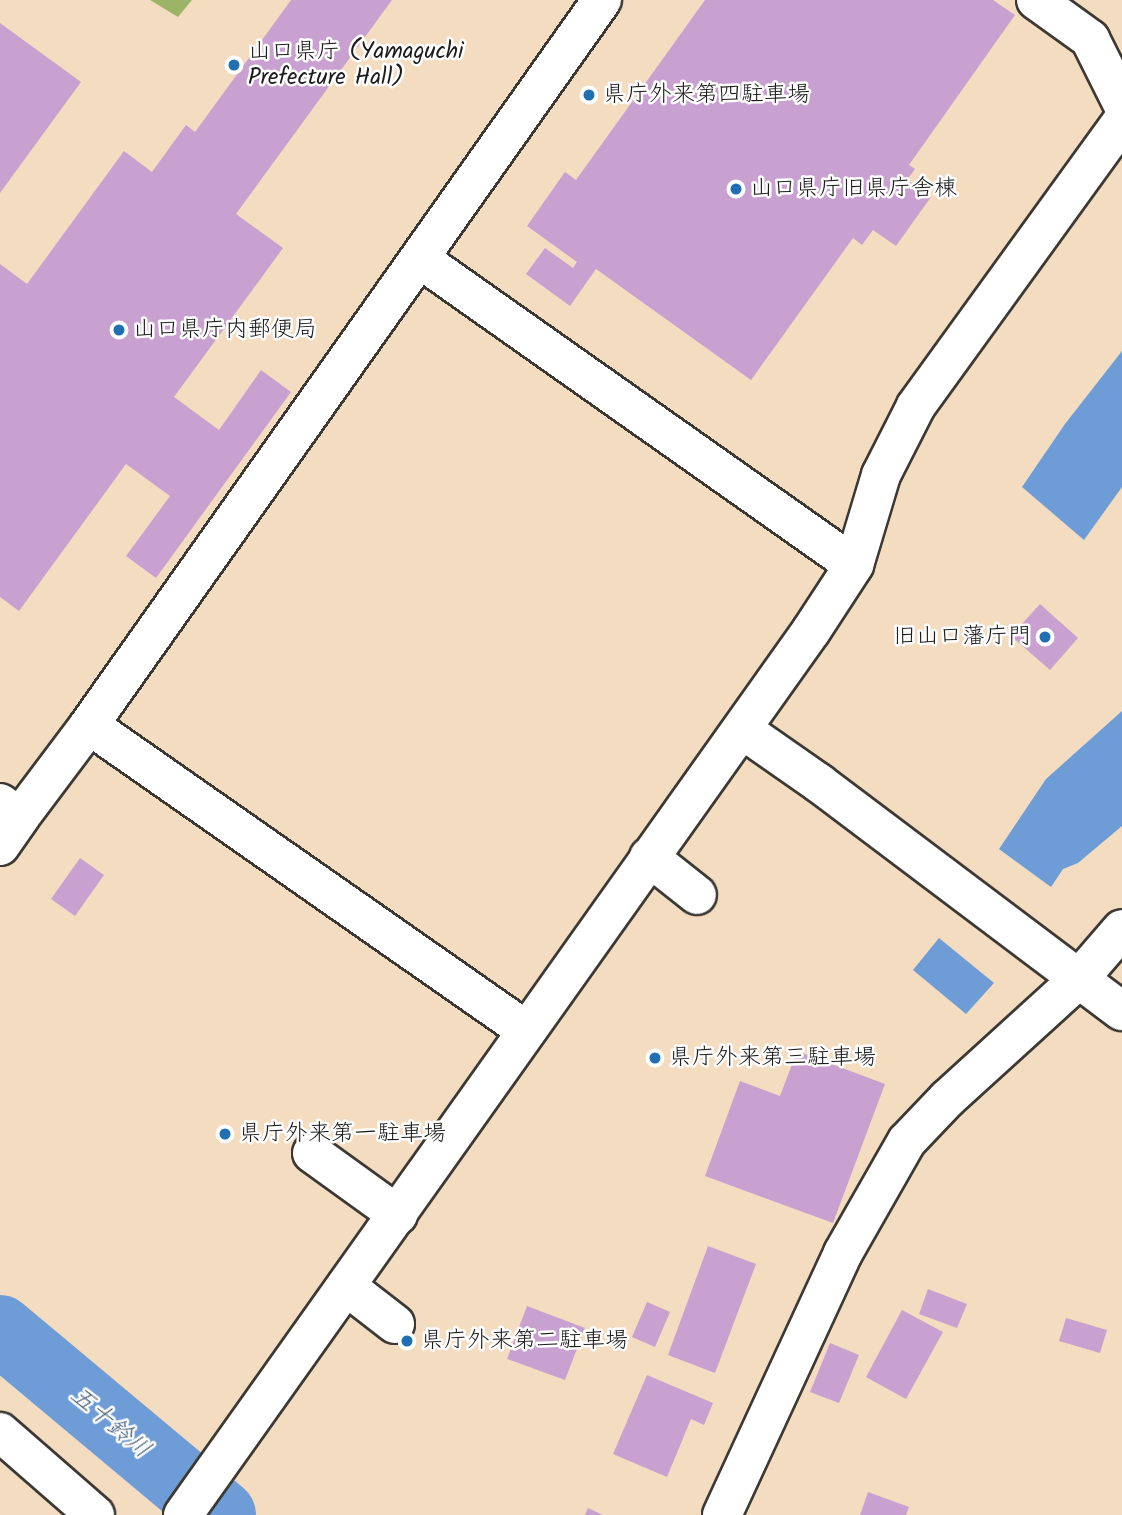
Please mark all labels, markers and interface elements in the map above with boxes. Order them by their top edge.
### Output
place label: 山口県庁 (Yamaguchi Prefecture Hall) [248,38,464,92]
marker: 山口県庁 (Yamaguchi Prefecture Hall) [226,57,242,73]
place label: 県庁外来第四駐車場 [603,81,810,109]
marker: 県庁外来第四駐車場 [581,87,597,103]
place label: 山口県庁旧県庁舎棟 [750,175,957,203]
marker: 山口県庁旧県庁舎棟 [728,181,744,197]
place label: 山口県庁内郵便局 [133,316,317,344]
marker: 山口県庁内郵便局 [111,322,127,338]
place label: 旧山口藩庁門 [893,623,1031,651]
marker: 旧山口藩庁門 [1037,629,1053,645]
place label: 県庁外来第三駐車場 [669,1044,876,1072]
marker: 県庁外来第三駐車場 [647,1050,663,1066]
place label: 県庁外来第一駐車場 [239,1120,446,1148]
marker: 県庁外来第一駐車場 [217,1126,233,1142]
place label: 県庁外来第二駐車場 [421,1327,628,1355]
marker: 県庁外来第二駐車場 [399,1333,415,1349]
water label: 五十鈴川 [64,1381,156,1465]

